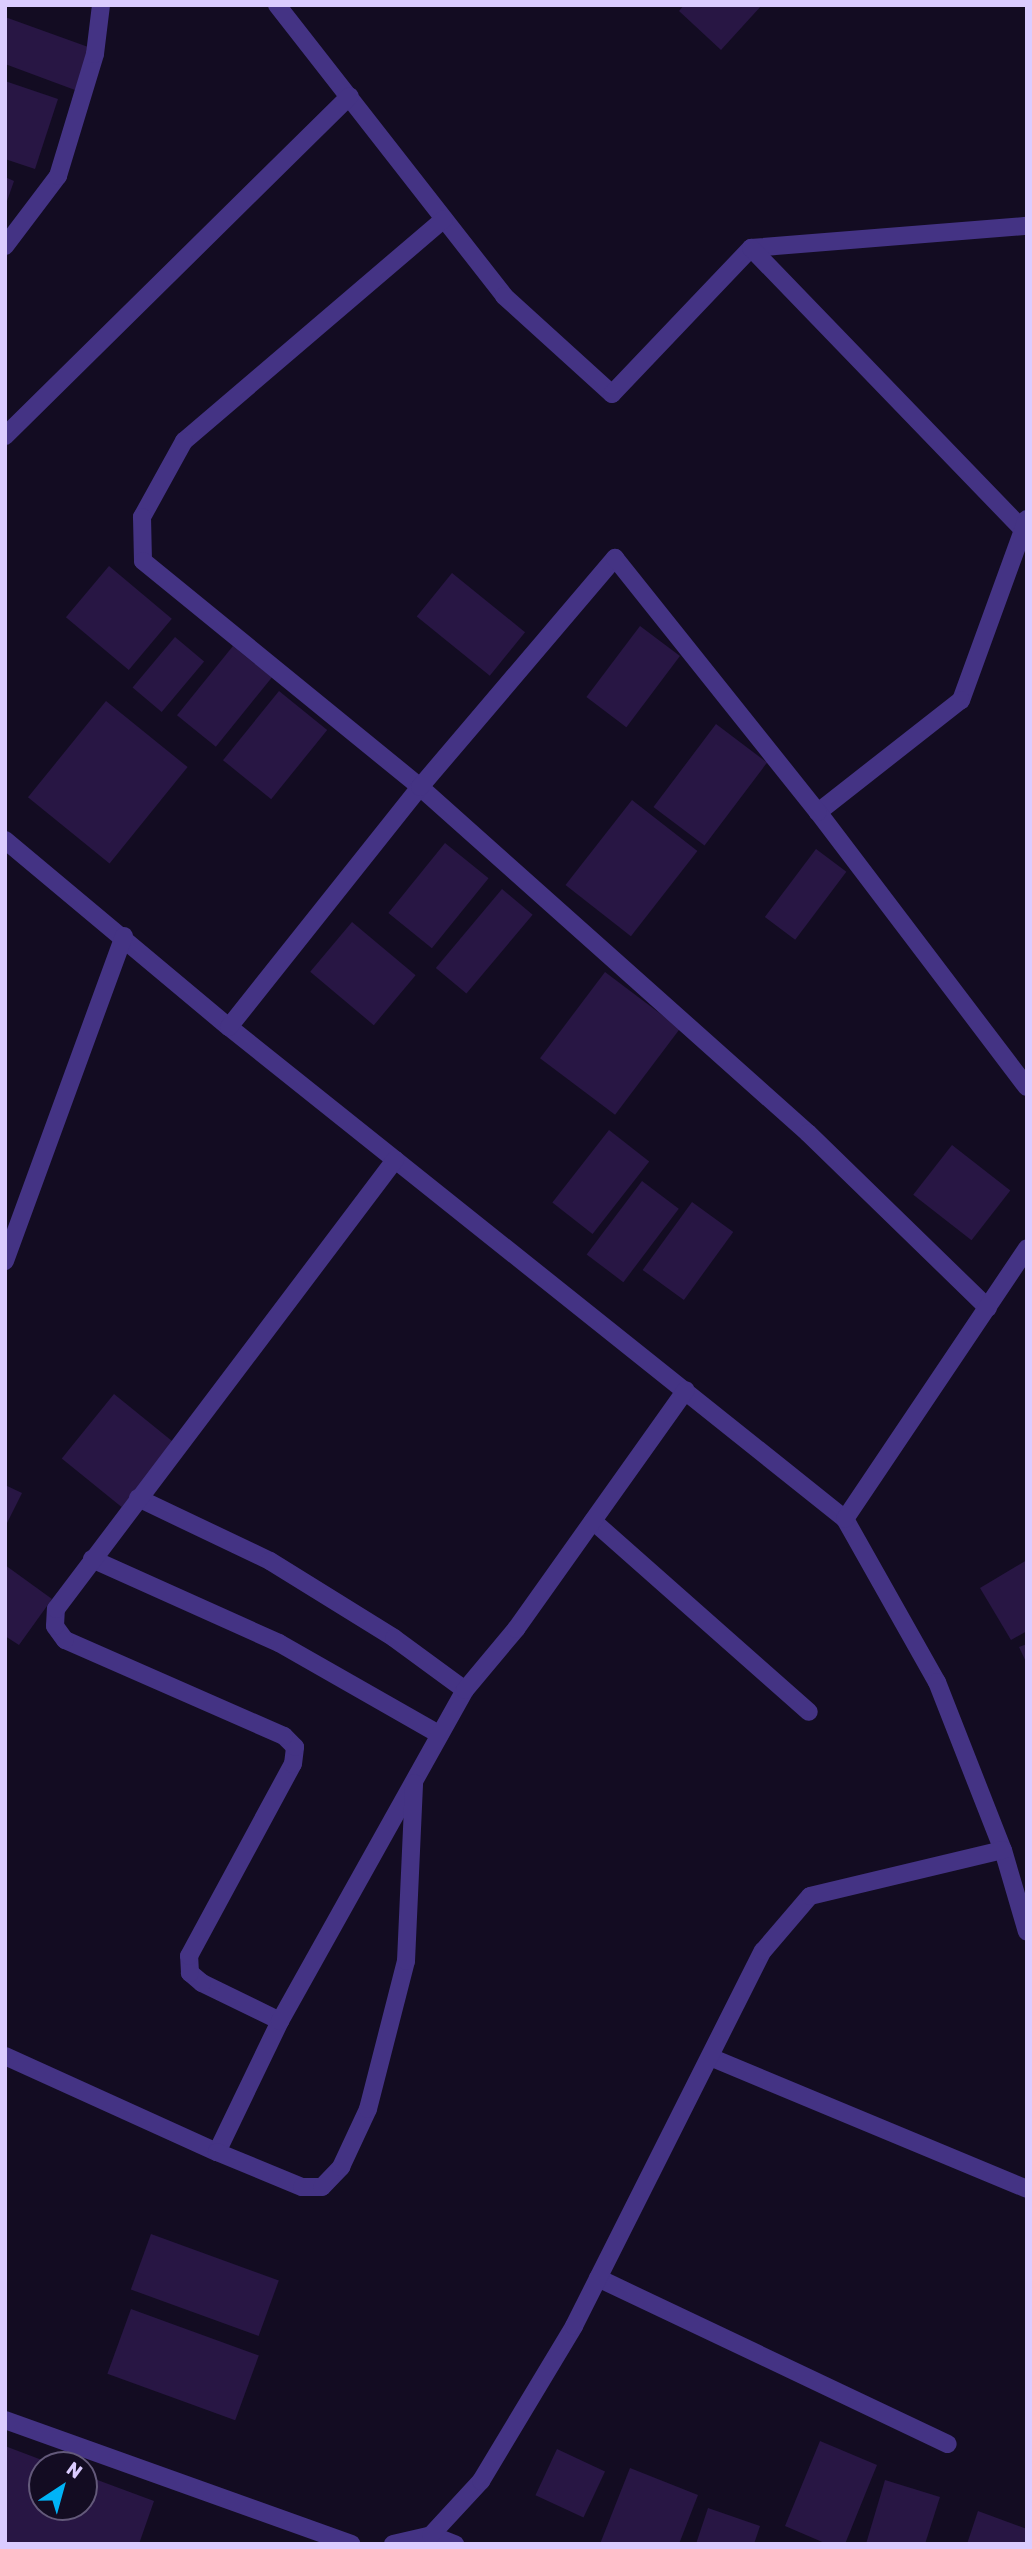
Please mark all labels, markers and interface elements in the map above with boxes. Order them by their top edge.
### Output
north arrow [28,2451,98,2521]
text: N [62,2457,87,2484]

